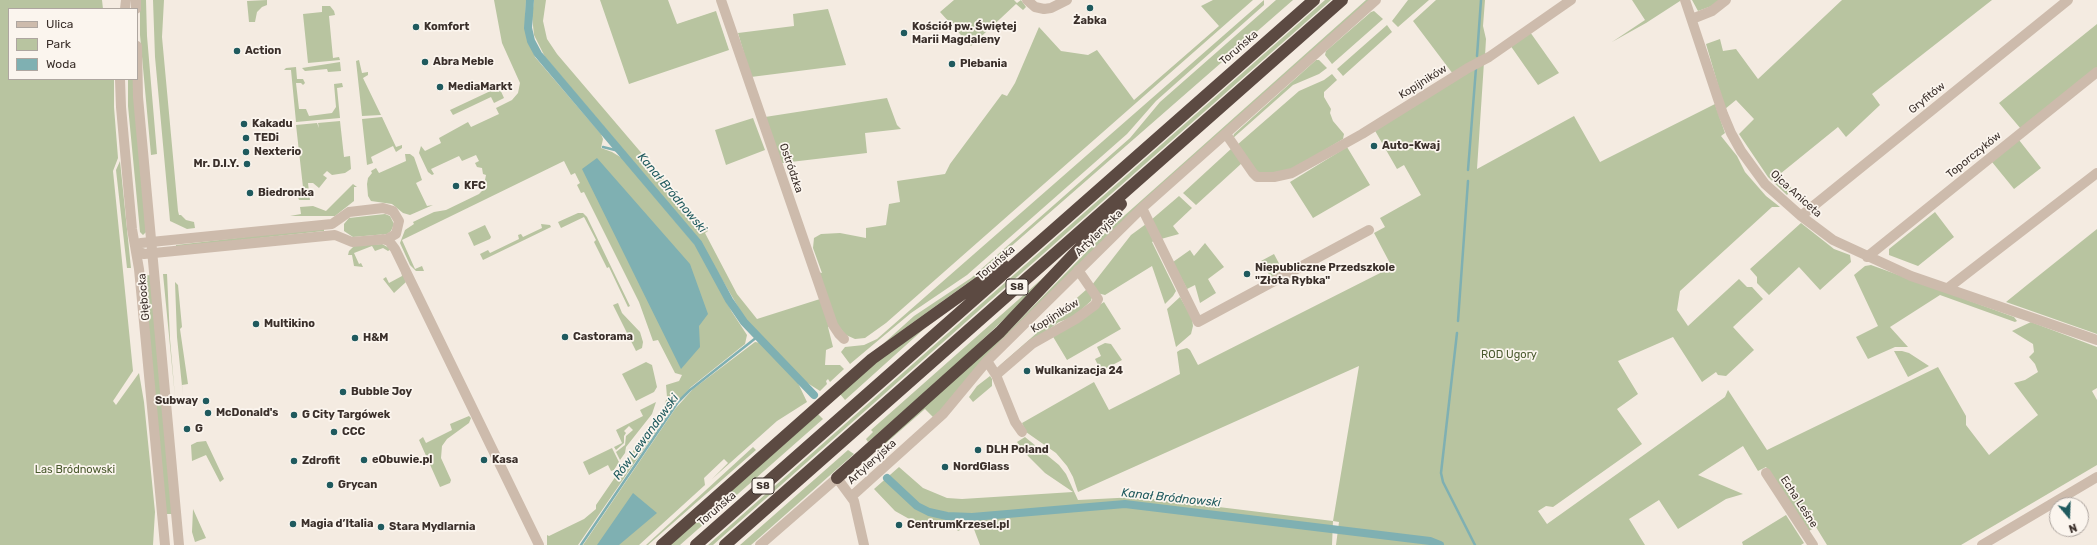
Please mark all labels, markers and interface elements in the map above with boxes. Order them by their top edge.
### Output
marker: Żabka [1085,3,1095,13]
legend [8,8,138,80]
place label: Żabka [1073,14,1107,28]
text: Ulica [46,17,73,31]
place label: Komfort [424,20,469,34]
place label: Kościół pw. Świętej Marii Magdaleny [912,20,1017,46]
marker: Komfort [411,22,421,32]
marker: Kościół pw. Świętej Marii Magdaleny [899,28,909,38]
street label: Toruńska [1217,28,1261,68]
text: Park [46,37,71,51]
place label: Action [245,44,281,58]
marker: Action [232,46,242,56]
place label: Abra Meble [433,55,494,69]
text: Woda [46,57,76,71]
marker: Abra Meble [420,57,430,67]
place label: Plebania [960,57,1007,71]
marker: Plebania [947,59,957,69]
street label: Kopijników [1396,62,1450,102]
street label: Gryfitów [1906,79,1948,117]
place label: MediaMarkt [448,80,512,94]
marker: MediaMarkt [435,82,445,92]
place label: Kakadu [252,117,293,131]
marker: Kakadu [239,119,249,129]
street label: Toporczyków [1944,129,2004,181]
place label: TEDi [254,131,279,145]
marker: TEDi [241,133,251,143]
place label: Auto-Kwaj [1382,139,1440,153]
street label: Ostródzka [776,141,806,195]
marker: Auto-Kwaj [1369,141,1379,151]
place label: Nexterio [254,145,301,159]
marker: Nexterio [241,147,251,157]
water label: Kanał Bródnowski [634,150,710,236]
place label: Mr. D.I.Y. [193,157,239,171]
marker: Mr. D.I.Y. [242,159,252,169]
street label: Ojca Aniceta [1768,168,1824,220]
place label: KFC [464,179,486,193]
marker: KFC [451,181,461,191]
place label: Biedronka [258,186,314,200]
marker: Biedronka [245,188,255,198]
street label: Artyleryjska [1072,207,1126,259]
street label: Toruńska [974,243,1018,283]
place label: Niepubliczne Przedszkole "Złota Rybka" [1255,261,1395,287]
marker: Niepubliczne Przedszkole "Złota Rybka" [1242,269,1252,279]
street label: Głębocka [135,273,153,321]
road number: S8 [1006,279,1028,295]
street label: Kopijników [1028,296,1082,336]
place label: Multikino [264,317,315,331]
marker: Multikino [251,319,261,329]
place label: Castorama [573,330,633,344]
place label: H&M [363,331,388,345]
marker: Castorama [560,332,570,342]
marker: H&M [350,333,360,343]
park label: ROD Ugory [1481,348,1537,362]
place label: Wulkanizacja 24 [1035,364,1123,378]
marker: Wulkanizacja 24 [1022,366,1032,376]
place label: Bubble Joy [351,385,412,399]
marker: Bubble Joy [338,387,348,397]
water label: Rów Lewandowski [610,391,682,483]
place label: Subway [155,394,198,408]
marker: Subway [201,396,211,406]
place label: McDonald's [216,406,278,420]
marker: McDonald's [203,408,213,418]
place label: G City Targówek [302,408,390,422]
marker: G City Targówek [289,410,299,420]
place label: G [195,422,203,436]
marker: G [182,424,192,434]
place label: CCC [342,425,365,439]
marker: CCC [329,427,339,437]
street label: Artyleryjska [845,437,899,487]
place label: DLH Poland [986,443,1049,457]
marker: DLH Poland [973,445,983,455]
place label: eObuwie.pl [372,453,432,467]
place label: Kasa [492,453,518,467]
place label: Zdrofit [302,454,340,468]
marker: eObuwie.pl [359,455,369,465]
marker: Kasa [479,455,489,465]
marker: Zdrofit [289,456,299,466]
place label: NordGlass [953,460,1009,474]
marker: NordGlass [940,462,950,472]
park label: Las Bródnowski [35,463,115,477]
street label: Echa Leśne [1777,474,1821,530]
place label: Grycan [338,478,377,492]
road number: S8 [752,478,774,494]
marker: Grycan [325,480,335,490]
water label: Kanał Bródnowski [1121,486,1221,510]
street label: Toruńska [695,489,739,529]
north arrow [2049,497,2089,537]
place label: Magia d’Italia [301,517,373,531]
place label: CentrumKrzesel.pl [907,518,1009,532]
marker: Magia d’Italia [288,519,298,529]
place label: Stara Mydlarnia [389,520,475,534]
marker: CentrumKrzesel.pl [894,520,904,530]
text: N [2067,520,2079,535]
marker: Stara Mydlarnia [376,522,386,532]

